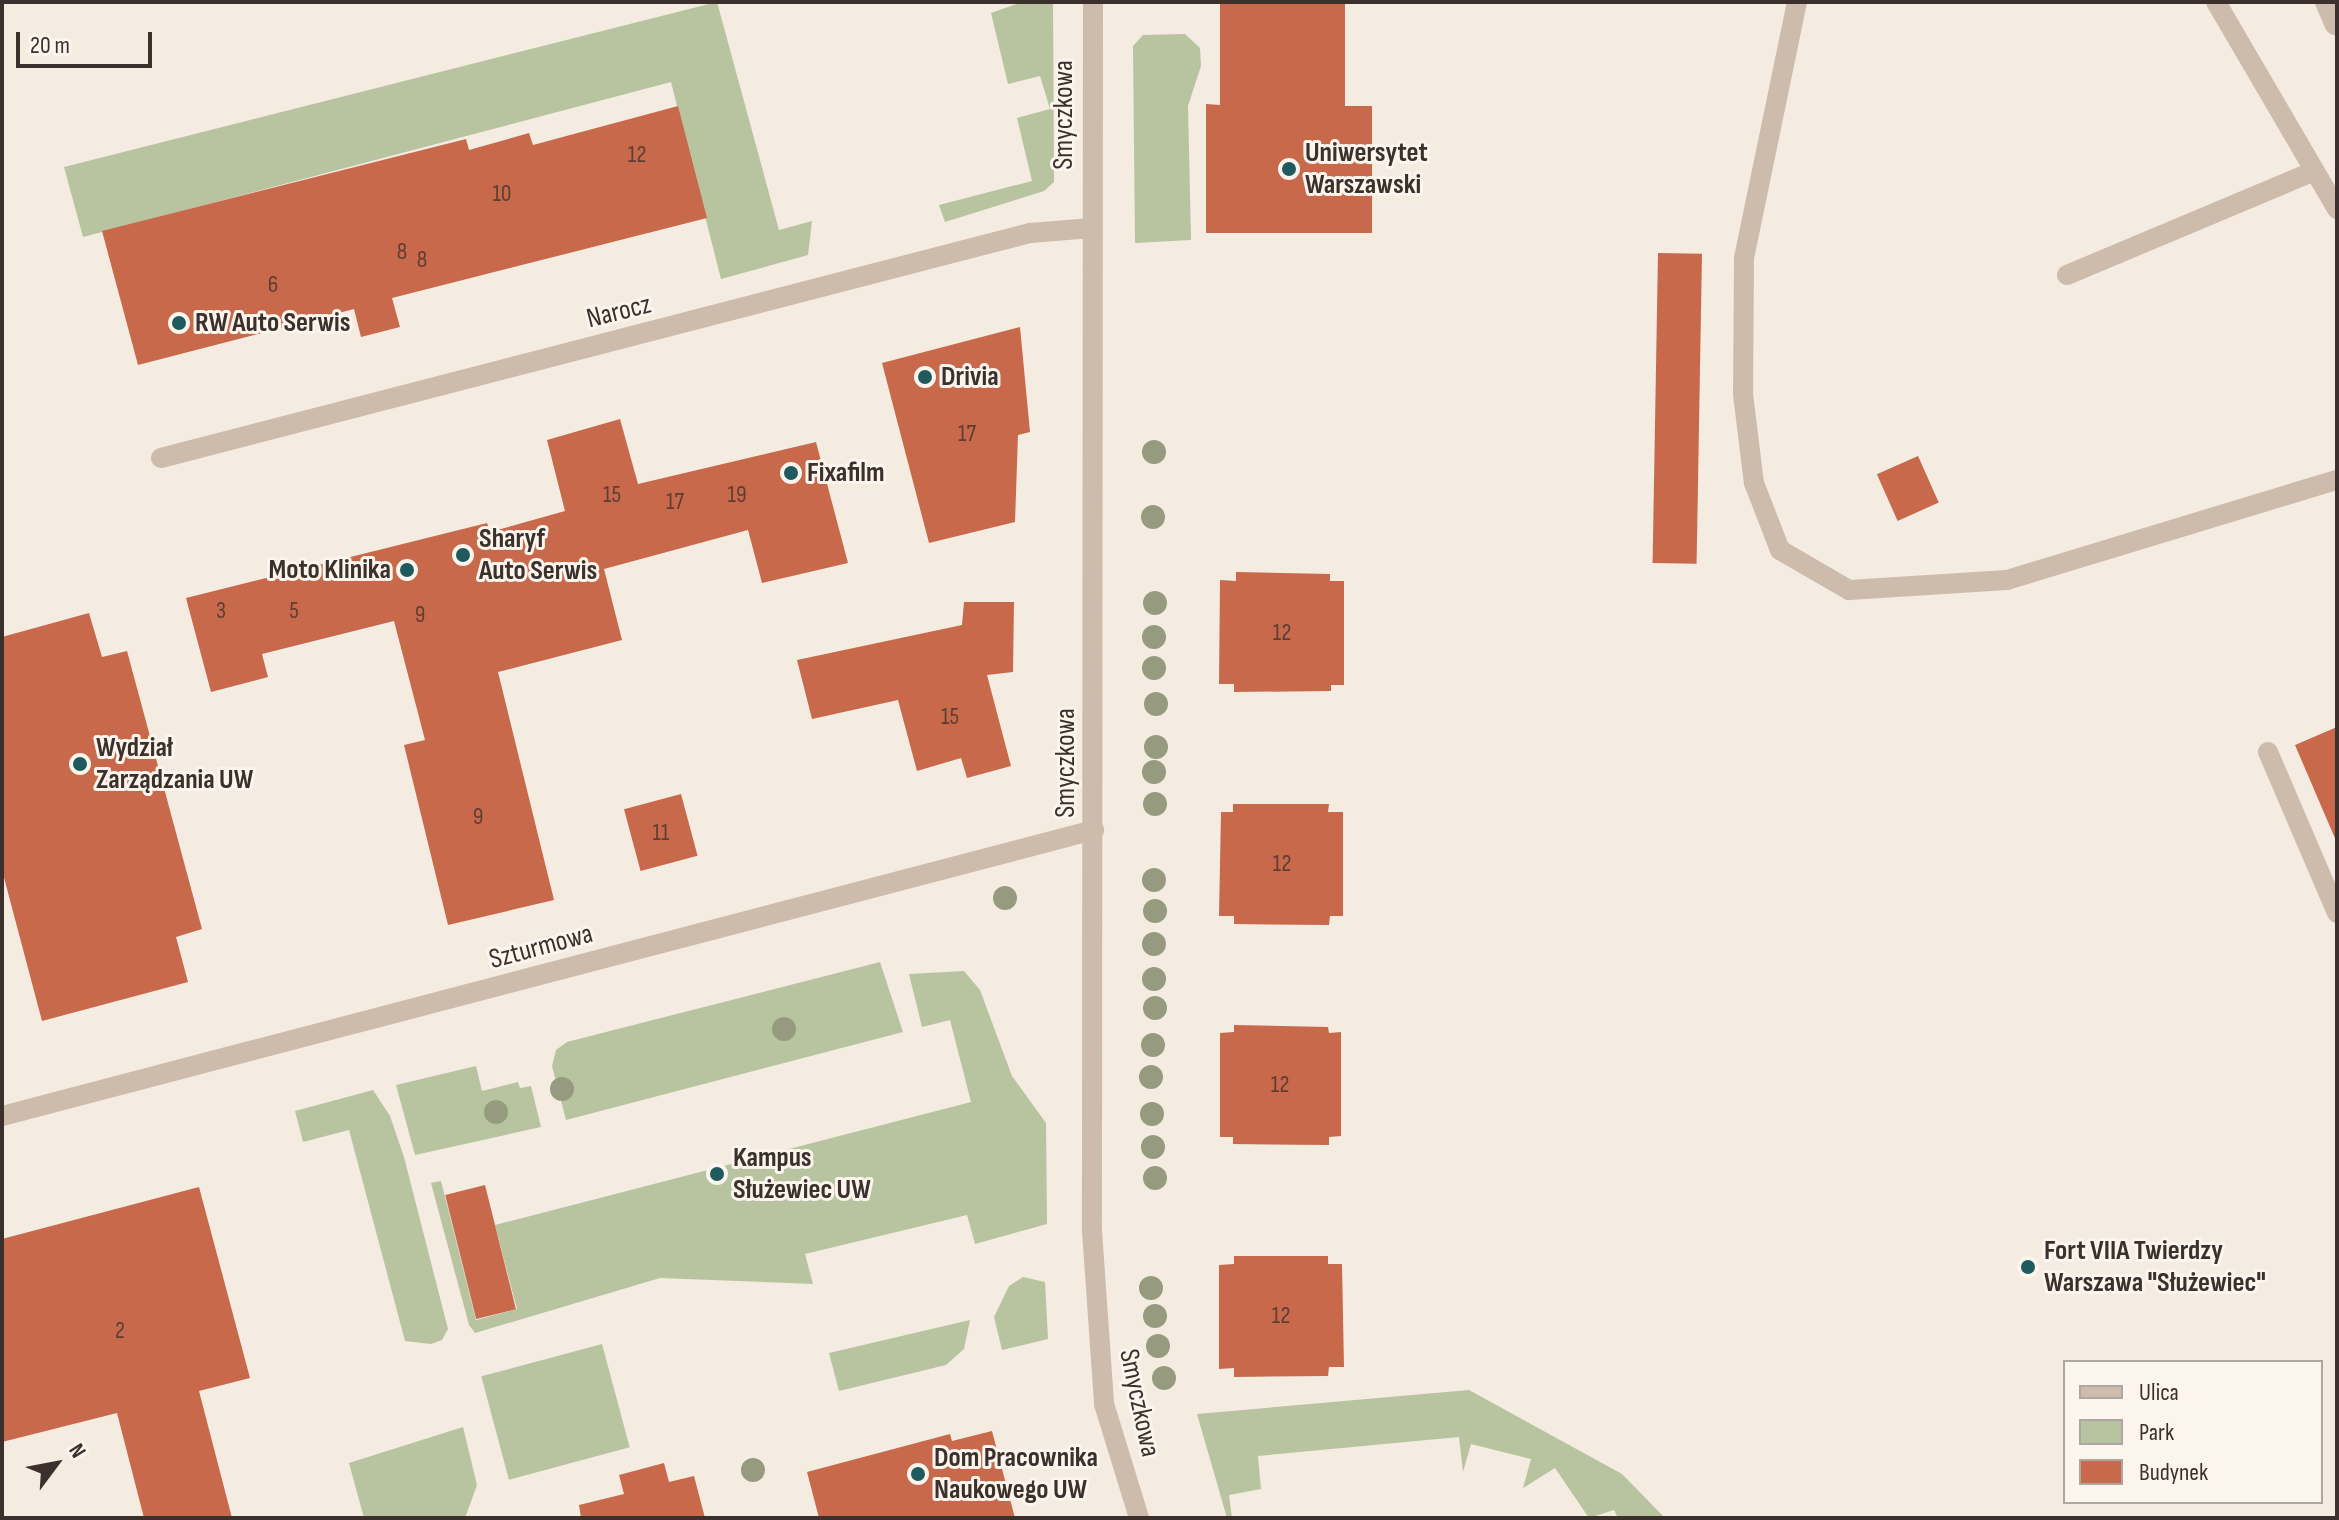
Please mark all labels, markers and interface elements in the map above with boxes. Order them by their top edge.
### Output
scale bar [20,16,156,66]
text: 20 m [30,31,70,60]
street label: Smyczkowa [1047,60,1081,170]
place label: Uniwersytet Warszawski [1305,136,1428,202]
house number: 12 [628,141,646,169]
marker: Uniwersytet Warszawski [1280,160,1298,178]
house number: 10 [492,180,512,208]
house number: 8 [397,238,407,266]
house number: 8 [417,246,427,274]
house number: 6 [268,271,278,299]
street label: Narocz [583,288,655,336]
place label: RW Auto Serwis [195,306,351,340]
marker: RW Auto Serwis [170,314,188,332]
place label: Drivia [941,360,999,394]
marker: Drivia [916,368,934,386]
house number: 17 [958,420,976,448]
place label: Fixafilm [807,456,885,490]
marker: Fixafilm [782,464,800,482]
house number: 15 [603,481,621,509]
house number: 19 [727,481,747,509]
house number: 17 [666,488,684,516]
place label: Sharyf Auto Serwis [479,522,597,588]
marker: Sharyf Auto Serwis [454,546,472,564]
place label: Moto Klinika [269,553,391,587]
marker: Moto Klinika [398,561,416,579]
house number: 3 [216,597,226,625]
house number: 5 [289,597,299,625]
house number: 9 [415,601,425,629]
house number: 12 [1273,619,1291,647]
house number: 15 [941,703,959,731]
street label: Smyczkowa [1049,708,1083,818]
place label: Wydział Zarządzania UW [96,731,253,797]
marker: Wydział Zarządzania UW [71,755,89,773]
house number: 9 [473,803,483,831]
house number: 11 [653,819,669,847]
house number: 12 [1273,850,1291,878]
street label: Szturmowa [486,917,596,977]
house number: 12 [1271,1071,1289,1099]
place label: Kampus Służewiec UW [733,1141,871,1207]
marker: Kampus Służewiec UW [708,1165,726,1183]
place label: Fort VIIA Twierdzy Warszawa "Służewiec" [2044,1234,2266,1300]
marker: Fort VIIA Twierdzy Warszawa "Służewiec" [2019,1258,2037,1276]
house number: 12 [1272,1302,1290,1330]
house number: 2 [115,1317,125,1345]
street label: Smyczkowa [1111,1346,1167,1460]
legend [2063,1360,2323,1504]
text: Ulica [2139,1378,2179,1407]
text: Park [2139,1418,2174,1447]
north arrow [16,1424,96,1504]
text: N [62,1439,91,1463]
place label: Dom Pracownika Naukowego UW [934,1441,1098,1507]
text: Budynek [2139,1458,2208,1487]
marker: Dom Pracownika Naukowego UW [909,1465,927,1483]

